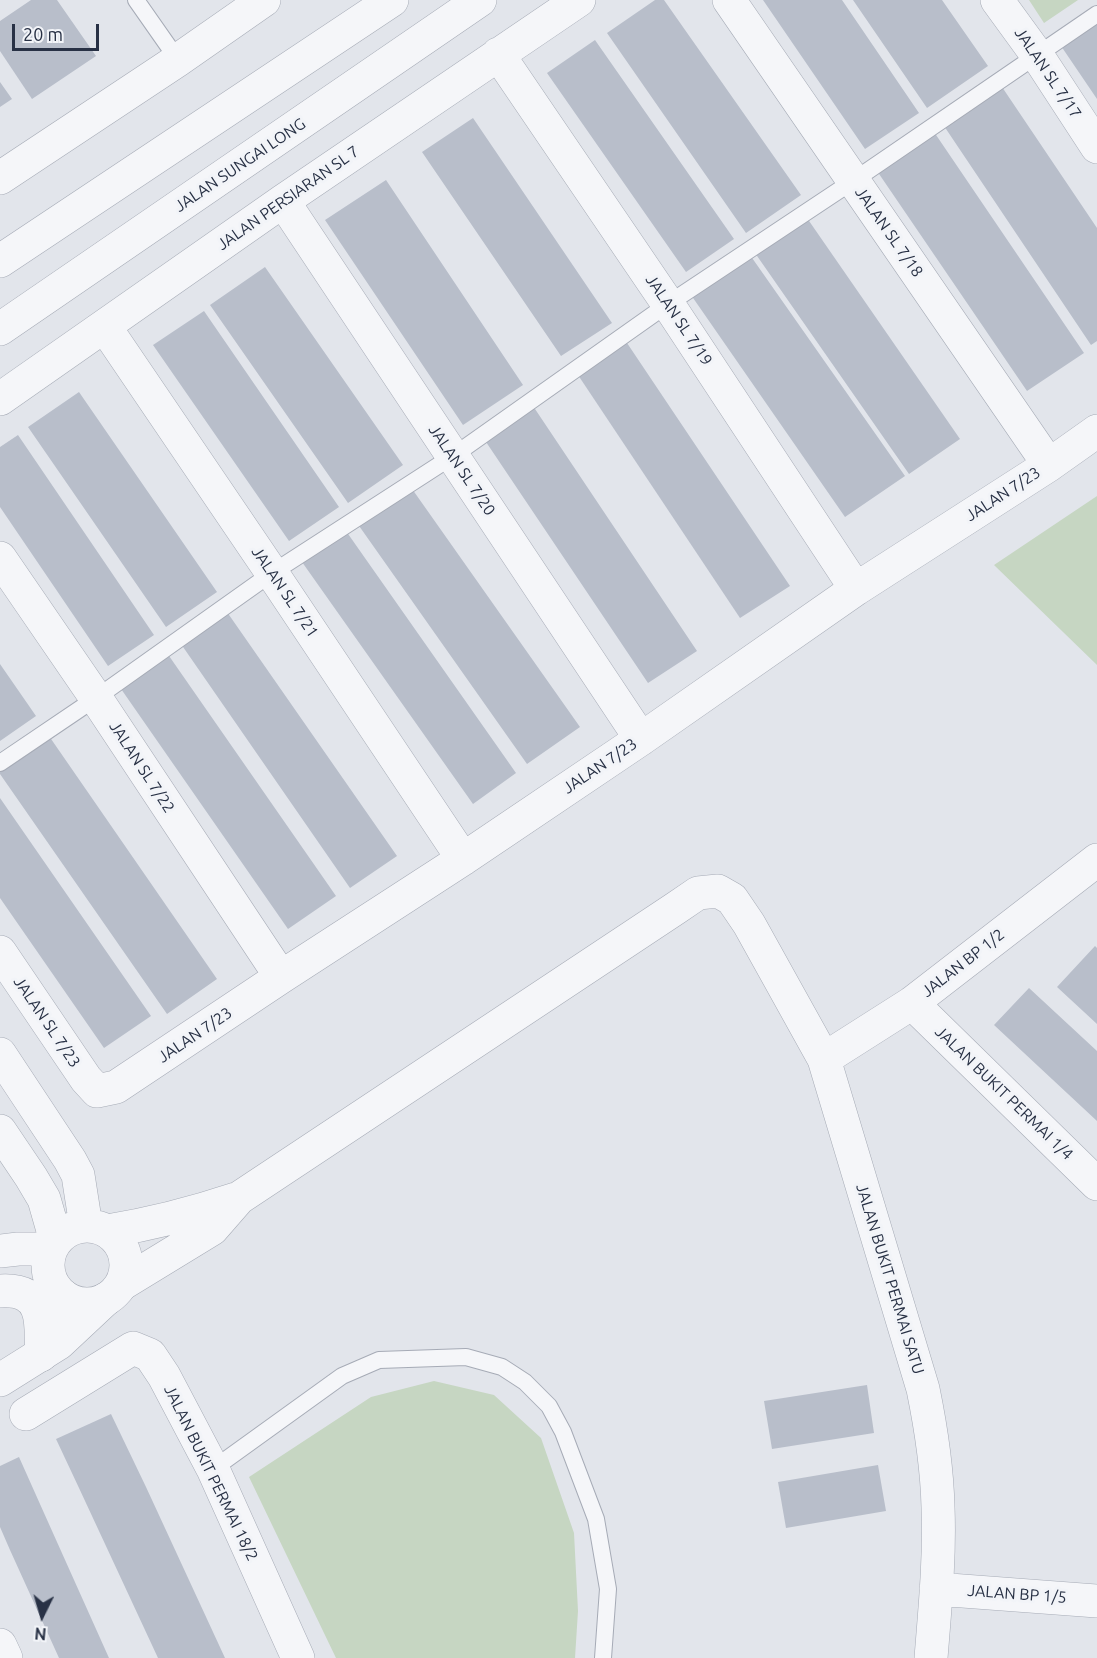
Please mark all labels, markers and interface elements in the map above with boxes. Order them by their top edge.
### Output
scale bar [15,12,102,50]
text: 20 m [23,24,63,44]
street label: JALAN SL 7/17 [1011,24,1085,122]
street label: JALAN SUNGAI LONG [171,114,309,216]
street label: JALAN PERSIARAN SL 7 [213,142,363,254]
street label: JALAN SL 7/18 [851,183,927,281]
street label: JALAN SL 7/19 [642,271,716,369]
street label: JALAN SL 7/20 [425,421,499,519]
street label: JALAN 7/23 [962,463,1044,525]
street label: JALAN SL 7/21 [248,543,322,641]
street label: JALAN SL 7/22 [105,718,179,816]
street label: JALAN 7/23 [559,734,641,798]
street label: JALAN BP 1/2 [918,925,1008,1001]
street label: JALAN SL 7/23 [10,973,84,1071]
street label: JALAN 7/23 [154,1003,236,1067]
street label: JALAN BUKIT PERMAI 1/4 [931,1022,1077,1164]
street label: JALAN BUKIT PERMAI SATU [852,1181,928,1377]
street label: JALAN BUKIT PERMAI 18/2 [160,1382,262,1564]
street label: JALAN BP 1/5 [967,1581,1067,1607]
north arrow [12,1586,72,1646]
text: N [34,1624,47,1643]

